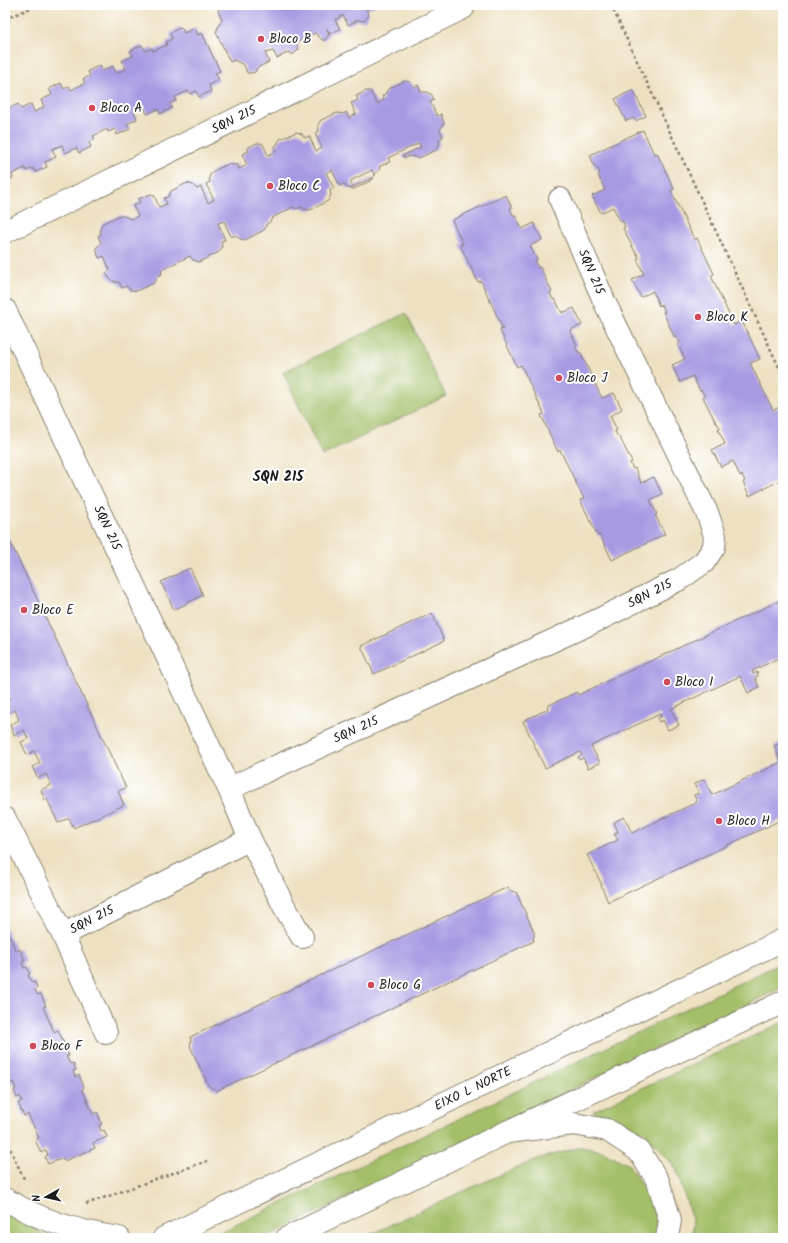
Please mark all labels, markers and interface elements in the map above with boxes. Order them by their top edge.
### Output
place label: Bloco B [269,29,312,50]
marker: Bloco B [256,34,266,44]
place label: Bloco A [100,98,142,119]
street label: SQN 215 [208,100,261,140]
marker: Bloco A [87,103,97,113]
place label: Bloco C [278,176,320,197]
marker: Bloco C [265,181,275,191]
street label: SQN 215 [572,246,610,299]
place label: Bloco K [706,307,748,328]
marker: Bloco K [693,312,703,322]
place label: Bloco J [567,368,608,389]
marker: Bloco J [554,373,564,383]
district label: SQN 215 [253,466,305,488]
street label: SQN 215 [87,502,127,555]
street label: SQN 215 [624,573,677,614]
place label: Bloco E [32,600,74,621]
marker: Bloco E [19,605,29,615]
place label: Bloco I [675,672,713,693]
marker: Bloco I [662,677,672,687]
street label: SQN 215 [330,710,383,749]
place label: Bloco H [727,811,770,832]
marker: Bloco H [714,816,724,826]
street label: SQN 215 [66,899,119,940]
place label: Bloco G [379,975,421,996]
marker: Bloco G [366,980,376,990]
place label: Bloco F [41,1036,83,1057]
marker: Bloco F [28,1041,38,1051]
street label: EIXO L NORTE [431,1061,516,1117]
north arrow [26,1177,66,1217]
text: N [28,1194,46,1203]

